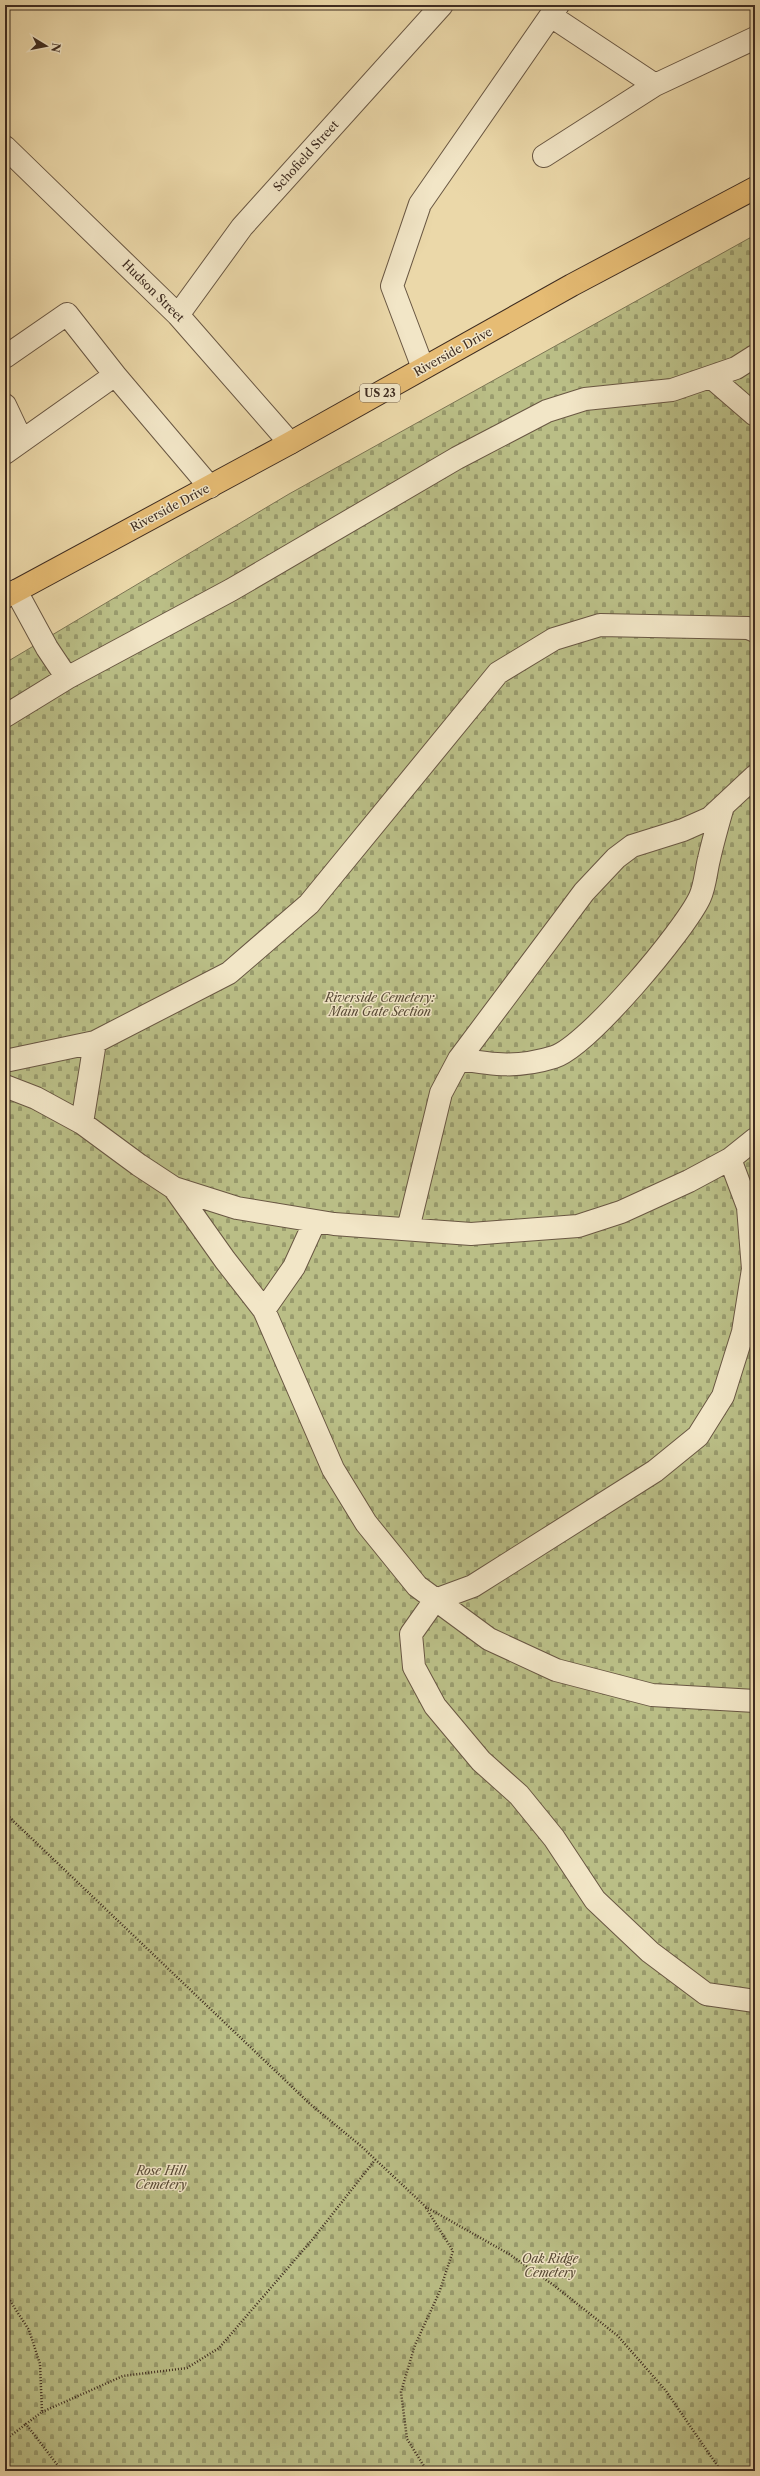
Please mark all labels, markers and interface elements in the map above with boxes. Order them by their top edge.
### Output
north arrow [26,26,66,66]
text: N [48,42,64,54]
street label: Schofield Street [270,116,342,194]
street label: Hudson Street [119,256,188,326]
street label: Riverside Drive [411,324,495,379]
road number: US 23 [360,384,400,402]
street label: Riverside Drive [128,480,212,535]
park label: Riverside Cemetery: Main Gate Section [324,990,435,1019]
park label: Rose Hill Cemetery [135,2163,187,2192]
park label: Oak Ridge Cemetery [522,2251,579,2280]

